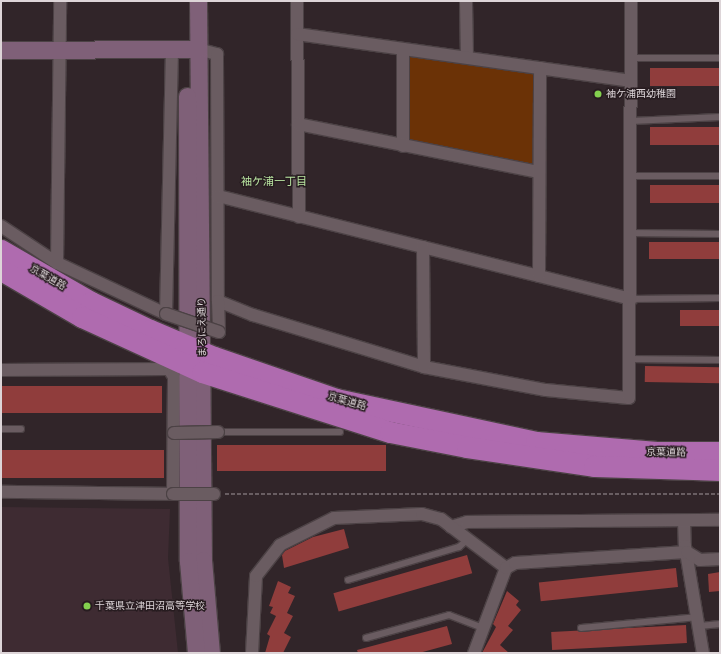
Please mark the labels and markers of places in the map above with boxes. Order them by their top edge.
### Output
place label: 袖ケ浦西幼稚園 [606,88,676,100]
marker: 袖ケ浦西幼稚園 [593,89,603,99]
place label: 千葉県立津田沼高等学校 [95,600,205,612]
marker: 千葉県立津田沼高等学校 [82,601,92,611]

